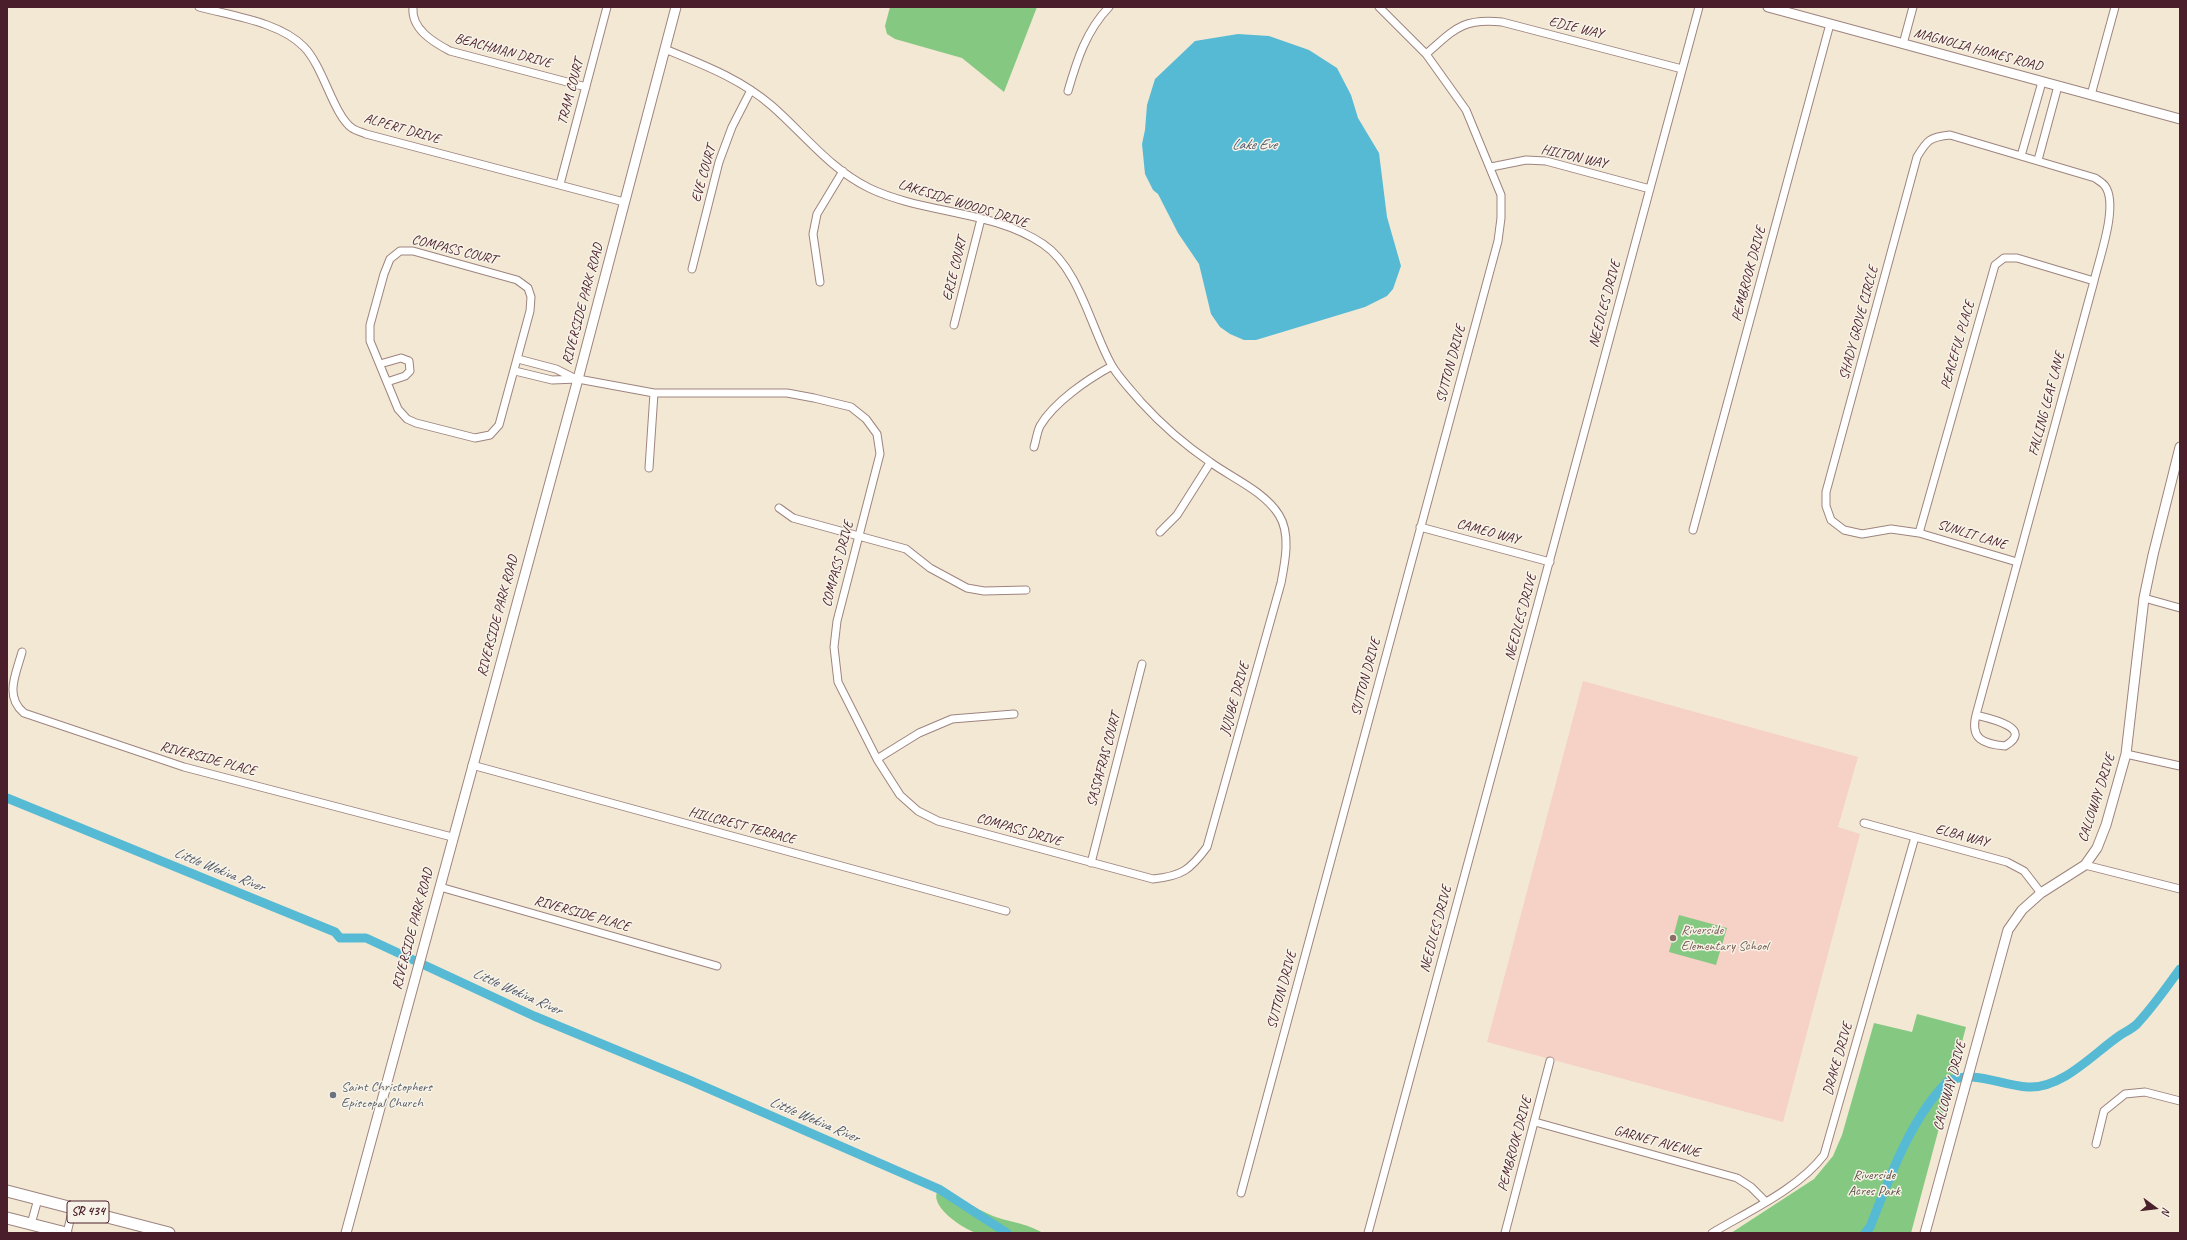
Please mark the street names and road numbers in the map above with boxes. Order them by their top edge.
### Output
street label: EDIE WAY [1547,13,1605,43]
street label: MAGNOLIA HOMES ROAD [1912,25,2044,75]
street label: BEACHMAN DRIVE [453,30,553,72]
street label: TRAM COURT [554,57,588,127]
street label: ALPERT DRIVE [362,110,442,148]
street label: HILTON WAY [1539,141,1609,173]
street label: EVE COURT [688,144,720,204]
street label: LAKESIDE WOODS DRIVE [896,176,1030,232]
street label: PEMBROOK DRIVE [1728,225,1770,323]
street label: COMPASS COURT [410,231,498,269]
street label: ERIE COURT [939,236,971,302]
street label: RIVERSIDE PARK ROAD [559,242,607,366]
street label: NEEDLES DRIVE [1585,259,1625,349]
street label: SHADY GROVE CIRCLE [1836,264,1882,382]
street label: PEACEFUL PLACE [1937,299,1979,391]
street label: SUTTON DRIVE [1433,323,1469,405]
street label: FALLING LEAF LANE [2025,350,2069,458]
street label: CAMEO WAY [1455,516,1521,548]
street label: SUNLIT LANE [1935,517,2009,553]
street label: COMPASS DRIVE [818,519,858,609]
street label: RIVERSIDE PARK ROAD [474,554,522,678]
street label: NEEDLES DRIVE [1501,572,1541,662]
street label: SUTTON DRIVE [1348,636,1384,718]
street label: JUJUBE DRIVE [1217,661,1253,737]
street label: SASSAFRAS COURT [1083,711,1125,809]
street label: RIVERSIDE PLACE [158,738,258,780]
street label: CALLOWAY DRIVE [2075,752,2119,844]
street label: HILLCREST TERRACE [687,804,797,848]
street label: COMPASS DRIVE [974,810,1064,850]
street label: ELBA WAY [1934,821,1990,851]
street label: RIVERSIDE PARK ROAD [389,867,437,991]
street label: NEEDLES DRIVE [1416,884,1456,974]
street label: RIVERSIDE PLACE [532,892,632,936]
street label: SUTTON DRIVE [1264,949,1300,1031]
street label: DRAKE DRIVE [1820,1021,1856,1097]
street label: CALLOWAY DRIVE [1930,1040,1970,1132]
street label: PEMBROOK DRIVE [1494,1095,1536,1193]
street label: GARNET AVENUE [1612,1122,1702,1162]
road number: SR 434 [67,1201,109,1223]

